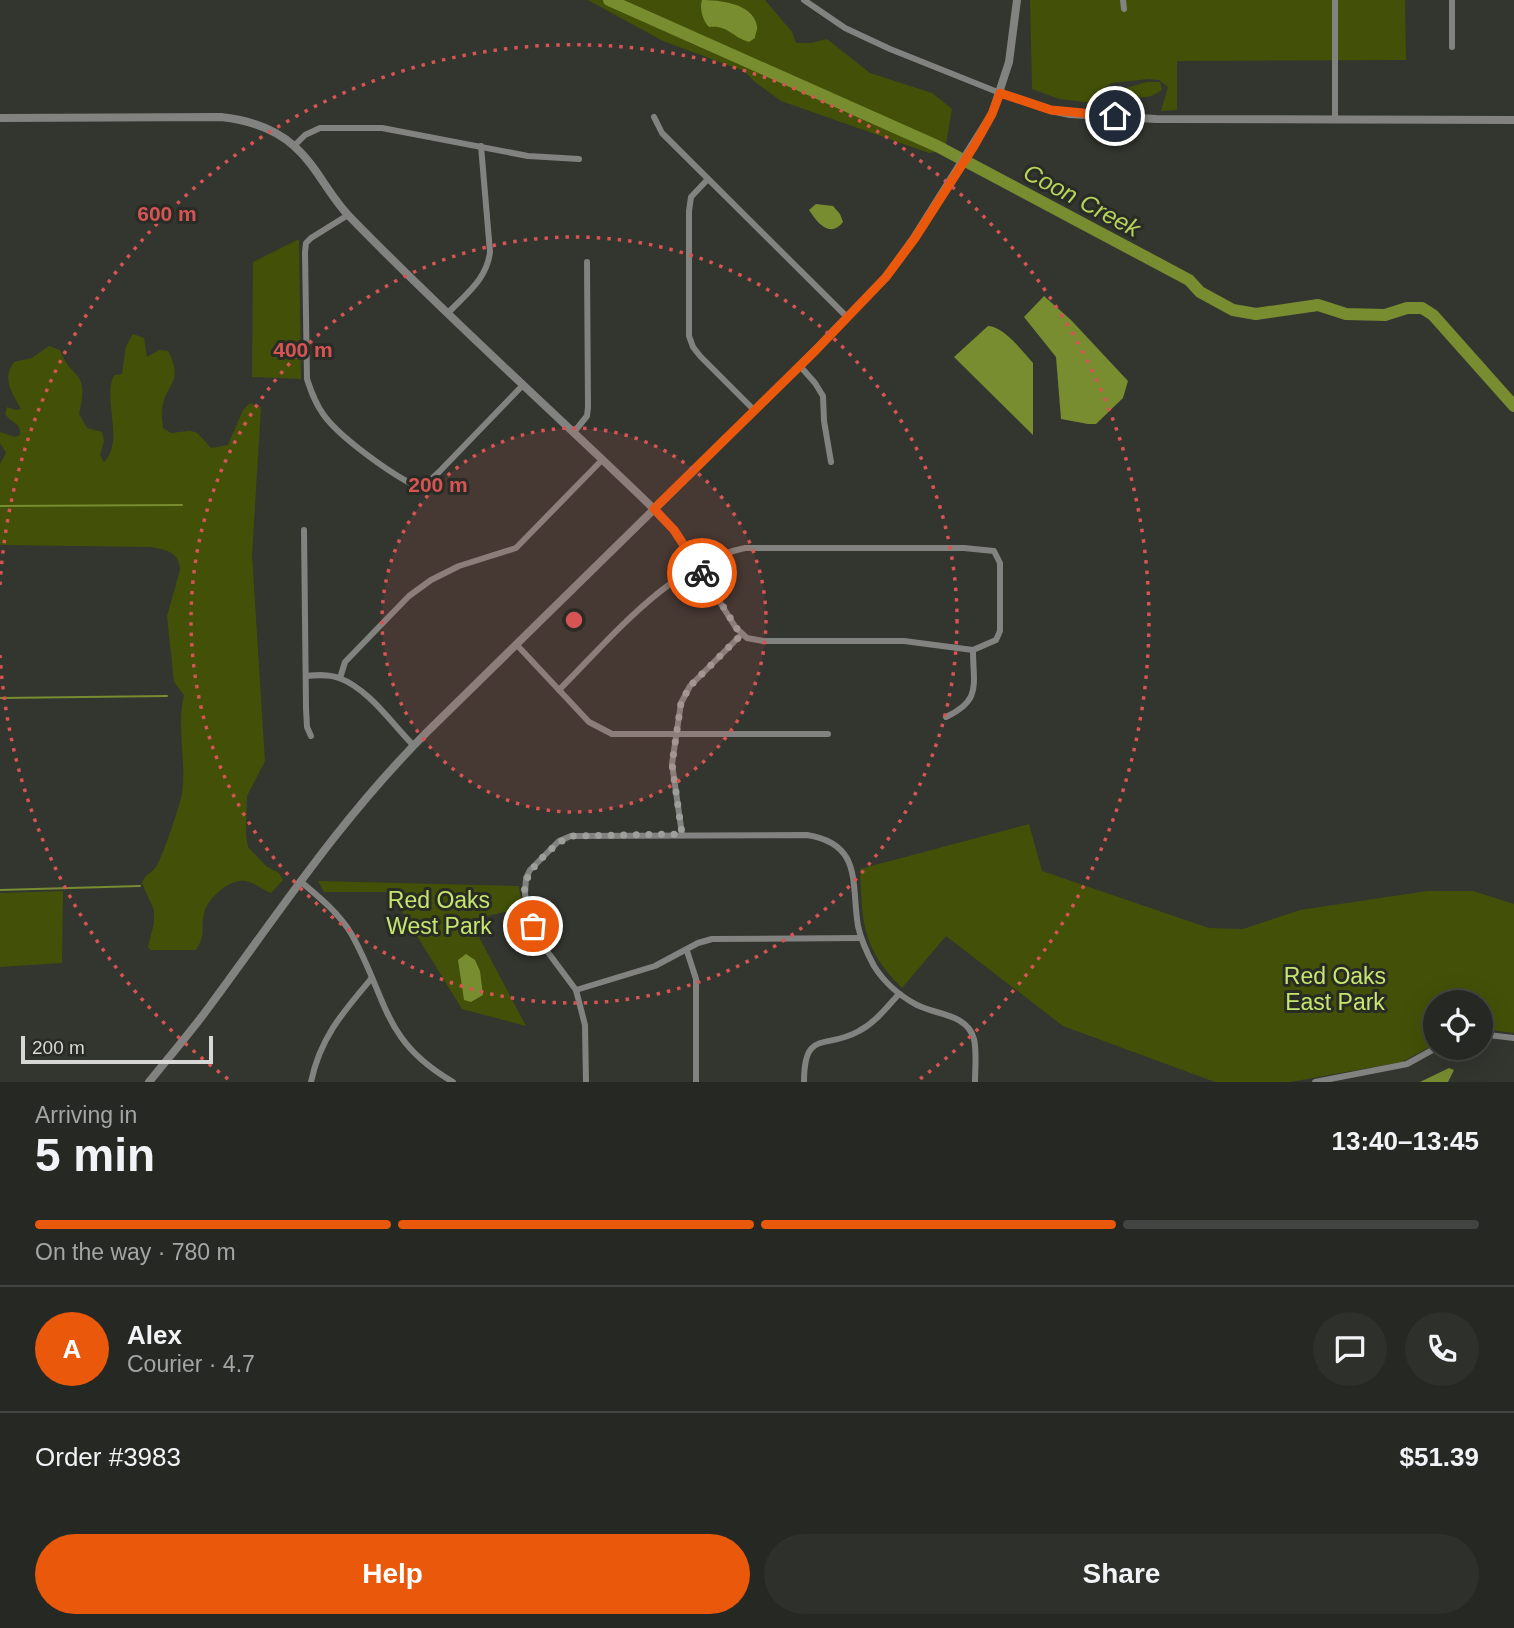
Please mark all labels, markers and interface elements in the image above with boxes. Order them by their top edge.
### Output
pin [1085,86,1145,146]
icon: home [1096,97,1134,135]
water label: Coon Creek [1019,158,1147,243]
text: 600 m [137,202,197,225]
text: 400 m [273,338,333,361]
text: 200 m [408,473,468,496]
courier [667,538,737,608]
icon: bike [683,554,721,592]
centre of rings [562,608,586,632]
park label: Red Oaks West Park [386,887,492,939]
pin [503,896,563,956]
icon: bag [514,907,552,945]
park label: Red Oaks East Park [1284,963,1386,1015]
map controls [1423,990,1493,1060]
button: locate [1423,990,1493,1060]
scale bar [21,1033,214,1065]
text: 200 m [32,1037,85,1058]
text: Arriving in [35,1102,137,1128]
text: 13:40–13:45 [1332,1126,1479,1156]
text: 5 min [35,1129,155,1181]
text: On the way · 780 m [35,1239,236,1265]
button: chat [1313,1312,1387,1386]
button: phone [1405,1312,1479,1386]
text: Alex [127,1320,182,1350]
text: A [63,1334,81,1364]
text: Courier · 4.7 [127,1351,255,1377]
text: Order #3983 [35,1442,181,1472]
text: $51.39 [1399,1442,1479,1472]
button: Help [35,1534,750,1614]
button: Share [764,1534,1479,1614]

